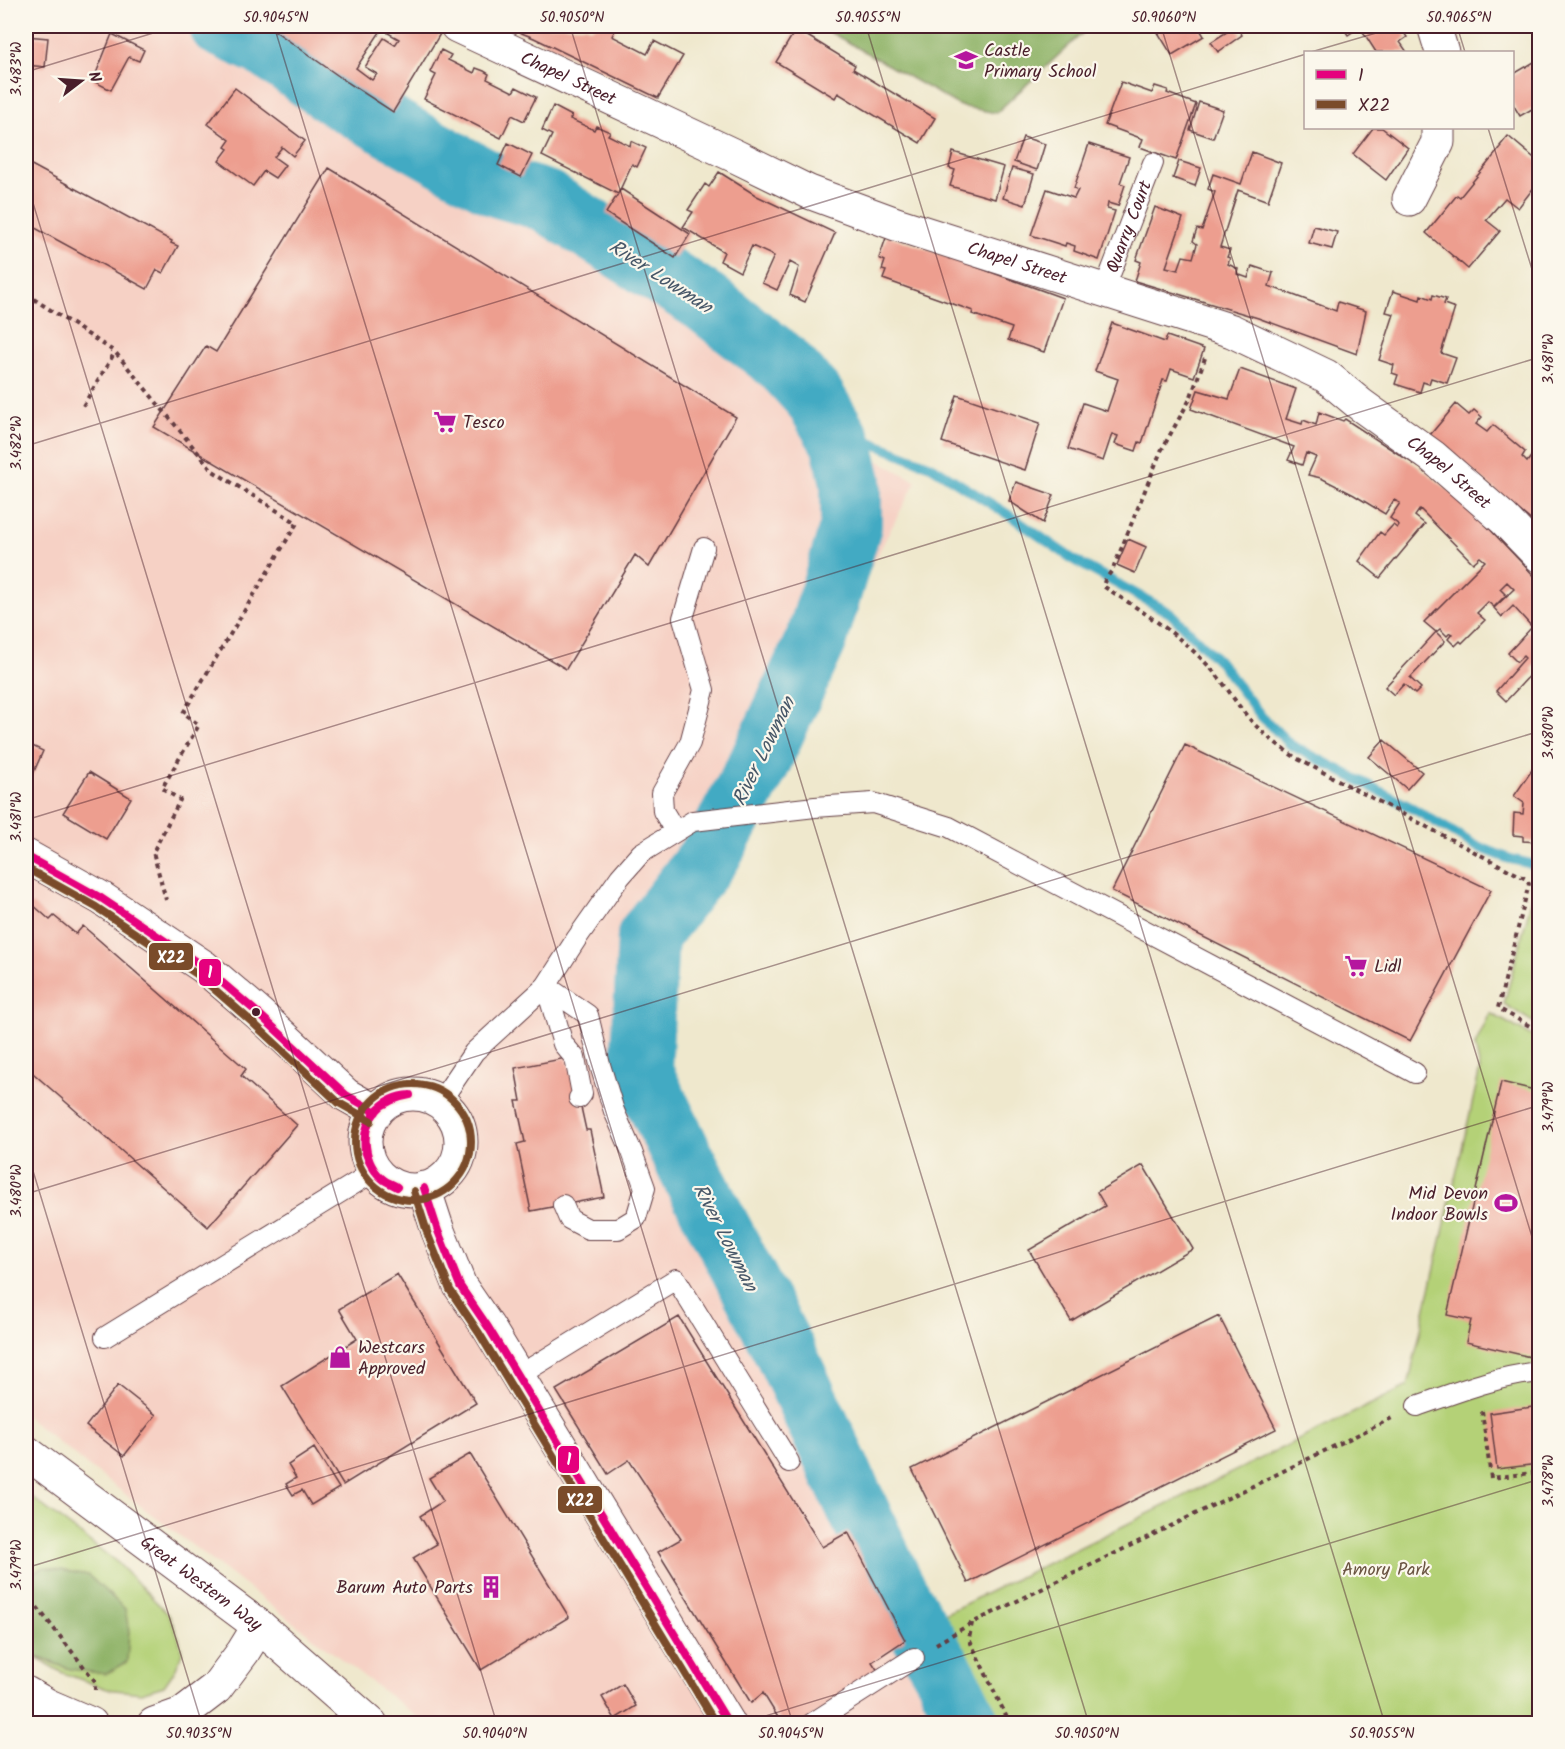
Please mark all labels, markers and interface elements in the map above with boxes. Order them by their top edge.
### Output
text: 50.9045°N [243,6,309,30]
text: 50.9050°N [540,6,604,30]
text: 50.9055°N [835,6,901,30]
text: 50.9060°N [1131,6,1197,30]
text: 50.9065°N [1426,6,1492,30]
place label: Castle Primary School [984,37,1097,87]
text: 3.483°W [5,41,29,96]
street label: Chapel Street [515,45,622,115]
school or university icon: Castle Primary School [953,47,979,73]
north arrow [51,51,111,111]
legend [1304,51,1514,129]
text: 1 [1358,62,1364,91]
text: N [80,69,107,86]
text: X22 [1358,92,1390,121]
street label: Quarry Court [1099,176,1161,277]
water label: River Lowman [602,232,719,324]
street label: Chapel Street [963,235,1071,294]
text: 3.481°W [1537,333,1561,384]
supermarket icon: Tesco [432,409,458,435]
place label: Tesco [463,409,505,438]
text: 3.482°W [5,415,29,470]
street label: Chapel Street [1400,429,1498,518]
water label: River Lowman [725,691,806,812]
text: 3.480°W [1537,706,1561,760]
text: 3.481°W [5,791,29,842]
line badge: X22 [148,942,194,971]
text: X22 [156,946,185,971]
supermarket icon: Lidl [1343,953,1369,979]
place label: Lidl [1374,953,1402,982]
line badge: 1 [198,958,222,987]
text: 1 [208,961,213,986]
unlabelled marker [250,1006,262,1018]
text: 3.479°W [1537,1081,1561,1133]
text: 3.480°W [5,1164,29,1218]
water label: River Lowman [683,1178,766,1299]
place label: Mid Devon Indoor Bowls [1391,1180,1488,1230]
sports icon: Mid Devon Indoor Bowls [1493,1190,1519,1216]
place label: Westcars Approved [358,1334,426,1384]
shop icon: Westcars Approved [327,1344,353,1370]
line badge: 1 [557,1445,580,1474]
text: 1 [567,1448,572,1473]
text: 3.478°W [1537,1454,1561,1508]
line badge: X22 [557,1485,603,1514]
text: X22 [565,1489,594,1514]
street label: Great Western Way [133,1529,268,1640]
text: 3.479°W [5,1539,29,1591]
park label: Amory Park [1342,1556,1430,1585]
place label: Barum Auto Parts [336,1574,473,1603]
building icon: Barum Auto Parts [478,1574,504,1600]
text: 50.9035°N [166,1722,232,1746]
text: 50.9040°N [463,1722,527,1746]
text: 50.9045°N [758,1722,824,1746]
text: 50.9050°N [1055,1722,1119,1746]
text: 50.9055°N [1349,1722,1415,1746]

